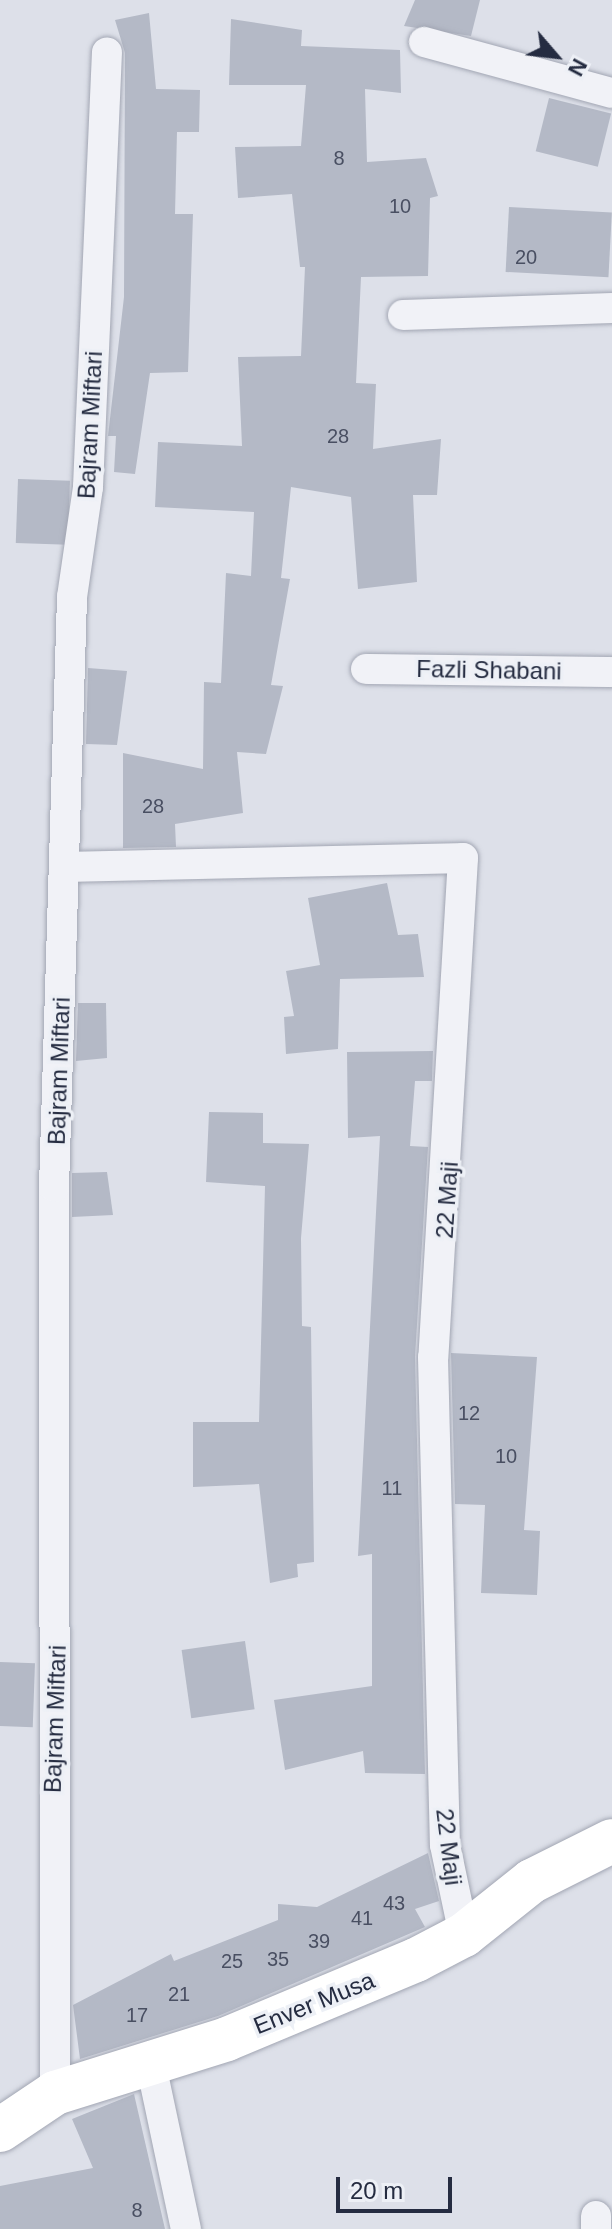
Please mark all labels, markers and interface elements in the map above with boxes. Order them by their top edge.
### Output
north arrow [516,16,596,96]
text: N [563,55,592,80]
house number: 8 [333,146,345,170]
house number: 10 [389,194,411,218]
house number: 20 [515,245,537,269]
street label: Bajram Miftari [72,350,108,500]
house number: 28 [327,424,349,448]
street label: Fazli Shabani [416,654,562,686]
house number: 28 [142,794,164,818]
street label: Bajram Miftari [42,997,76,1145]
street label: 22 Maji [430,1160,464,1240]
house number: 12 [458,1401,480,1425]
house number: 10 [495,1444,517,1468]
house number: 11 [382,1476,402,1500]
street label: Bajram Miftari [38,1645,72,1793]
street label: 22 Maji [430,1807,468,1887]
house number: 43 [383,1891,405,1915]
house number: 41 [351,1906,373,1930]
house number: 39 [308,1929,330,1953]
house number: 35 [267,1947,289,1971]
house number: 25 [221,1949,243,1973]
street label: Enver Musa [249,1966,379,2040]
house number: 21 [168,1982,190,2006]
house number: 17 [126,2003,148,2027]
scale bar [340,2161,456,2211]
text: 20 m [350,2177,403,2204]
house number: 8 [131,2198,143,2222]

